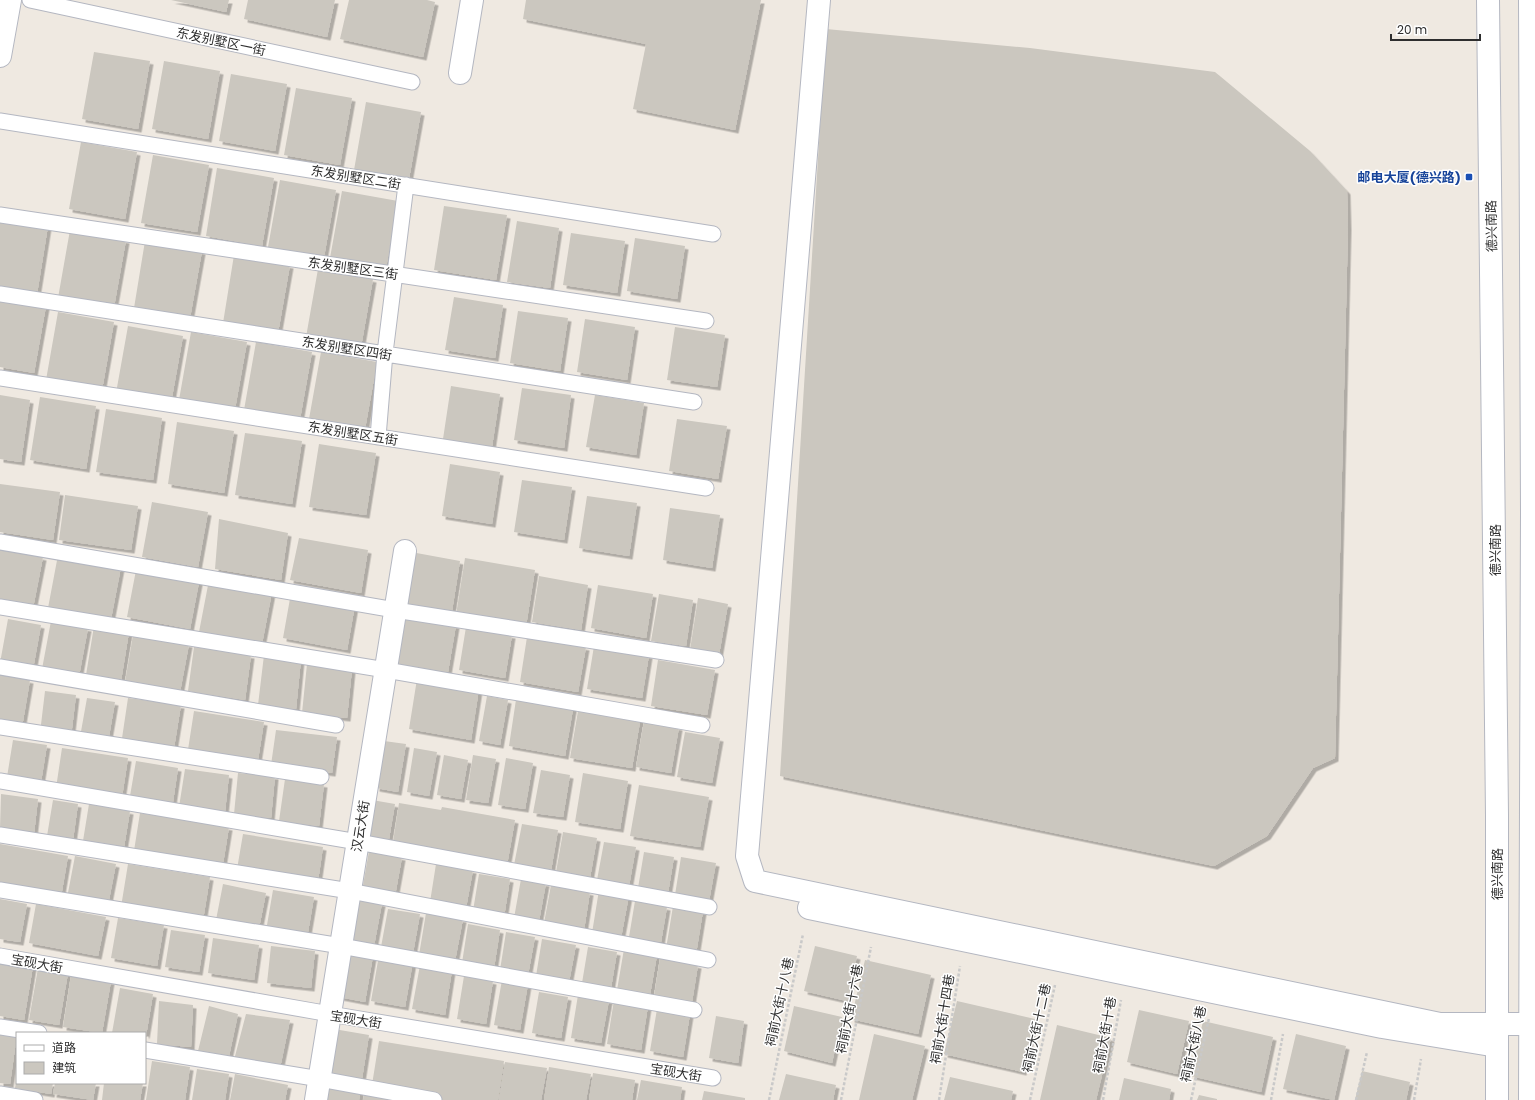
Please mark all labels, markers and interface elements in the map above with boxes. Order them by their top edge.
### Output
scale bar [1391,16,1480,42]
text: 20 m [1397,21,1427,38]
street label: 东发别墅区一街 [174,23,267,60]
street label: 东发别墅区二街 [309,161,402,194]
place label: 邮电大厦(德兴路) [1358,168,1461,187]
marker: 邮电大厦(德兴路) [1464,172,1474,182]
street label: 德兴南路 [1482,200,1501,252]
street label: 东发别墅区三街 [307,253,399,284]
street label: 东发别墅区四街 [300,332,393,365]
street label: 东发别墅区五街 [306,417,399,450]
street label: 德兴南路 [1486,524,1505,576]
street label: 汉云大街 [347,799,374,853]
street label: 德兴南路 [1488,848,1507,900]
street label: 宝砚大街 [10,950,64,977]
street label: 祠前大街十八巷 [761,956,798,1049]
street label: 祠前大街十六巷 [831,963,867,1056]
street label: 祠前大街十四巷 [926,973,959,1066]
street label: 祠前大街十二巷 [1018,982,1055,1075]
street label: 祠前大街十巷 [1088,995,1121,1075]
street label: 祠前大街八巷 [1176,1004,1211,1084]
street label: 宝砚大街 [329,1006,383,1033]
legend [16,1032,146,1084]
text: 道路 [52,1039,76,1056]
text: 建筑 [52,1059,76,1076]
street label: 宝砚大街 [649,1059,703,1086]

